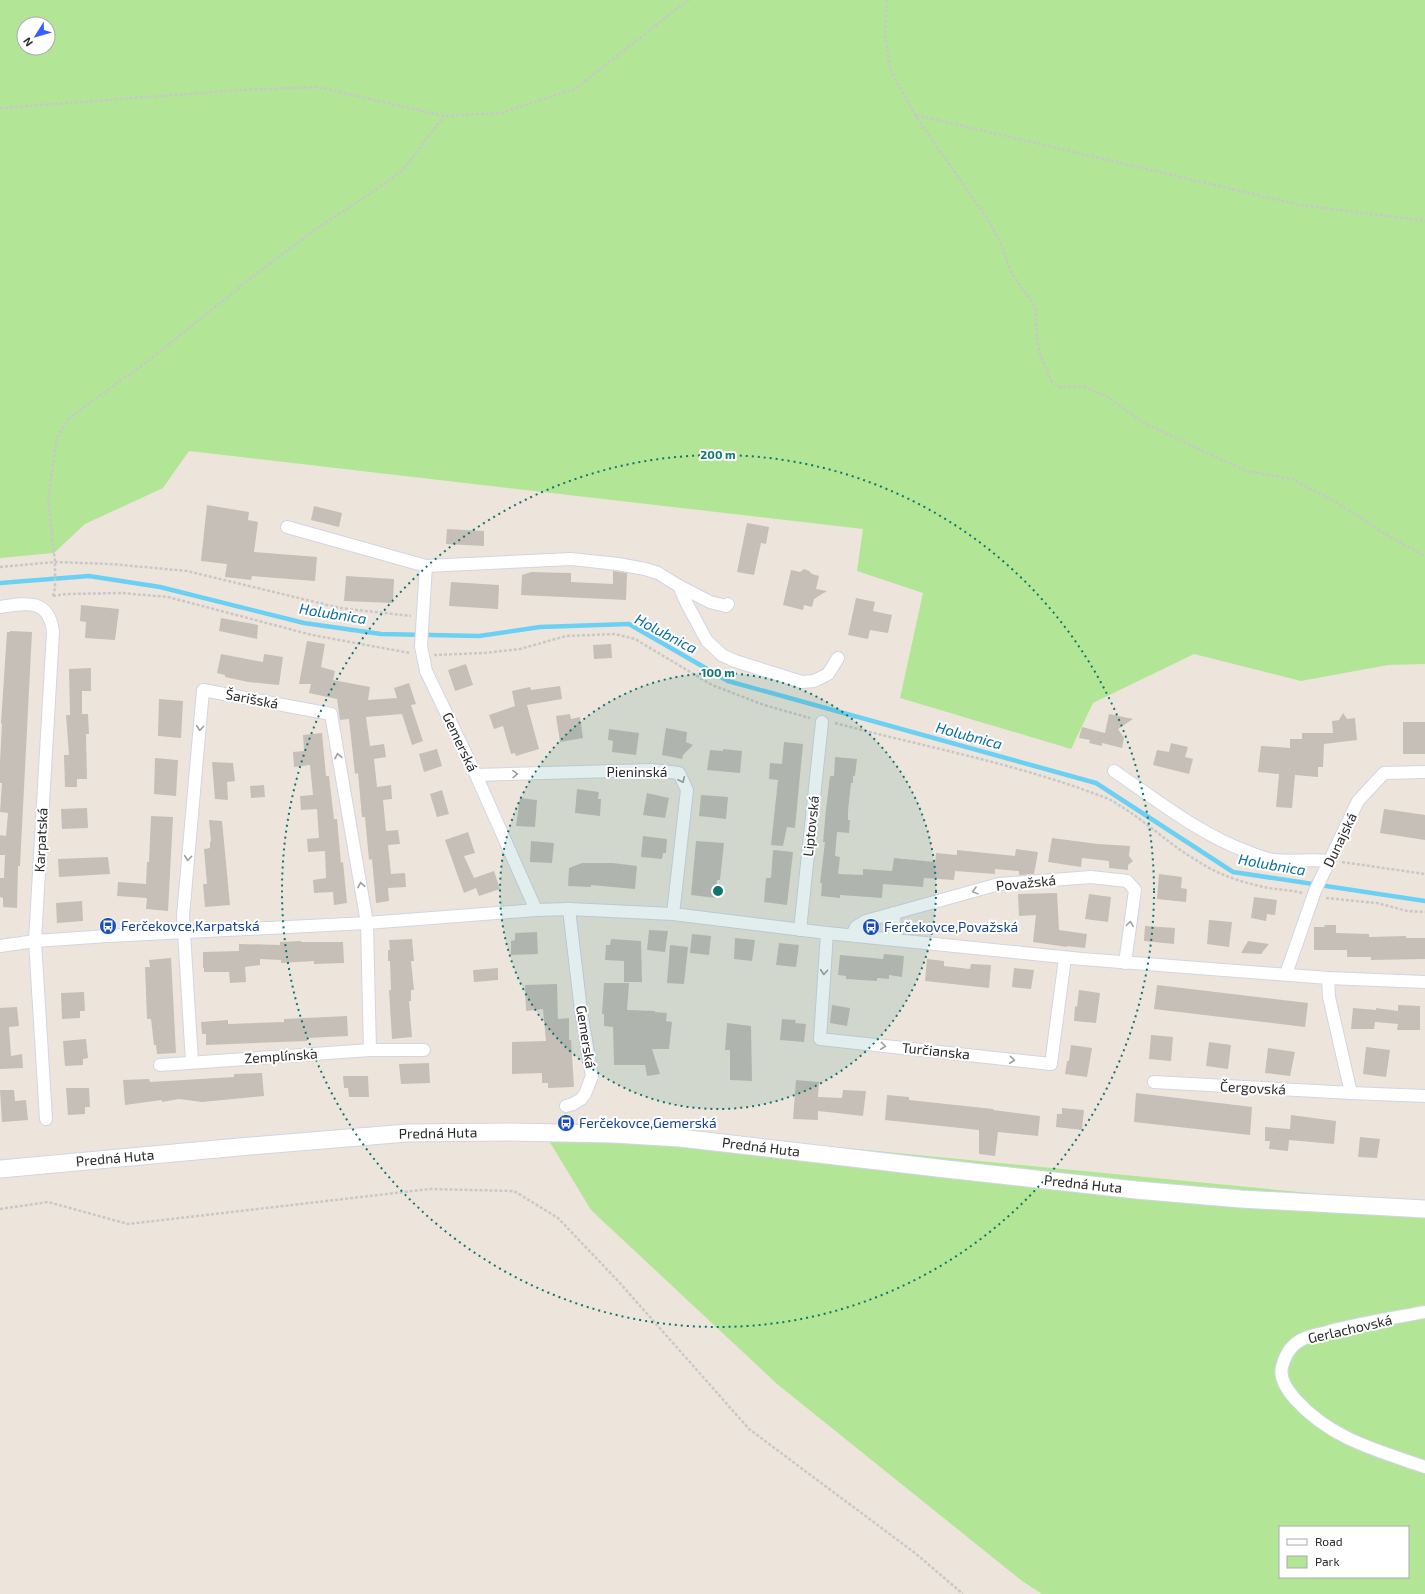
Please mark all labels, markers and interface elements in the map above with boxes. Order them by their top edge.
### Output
north arrow [16,16,56,56]
text: N [20,35,35,49]
text: 200 m [700,447,736,461]
water label: Holubnica [298,599,368,627]
water label: Holubnica [632,609,701,657]
text: 100 m [701,665,735,679]
street label: Šarišská [224,685,280,712]
street label: Gemerská [439,709,482,774]
water label: Holubnica [934,718,1004,753]
one-way arrow [195,725,204,731]
one-way arrow [334,753,343,760]
street label: Pieninská [607,763,667,780]
one-way arrow [512,770,518,778]
one-way arrow [677,776,685,783]
street label: Liptovská [799,795,822,857]
street label: Karpatská [30,807,51,873]
street label: Dunajská [1319,810,1360,870]
water label: Holubnica [1237,849,1307,879]
one-way arrow [184,855,193,861]
street label: Považská [995,871,1057,894]
one-way arrow [357,881,365,888]
centre of rings [711,884,725,898]
one-way arrow [971,886,978,895]
bus stop icon: Ferčekovce,Karpatská [98,916,118,936]
place label: Ferčekovce,Karpatská [121,917,260,934]
bus stop icon: Ferčekovce,Považská [861,917,881,937]
place label: Ferčekovce,Považská [884,918,1018,935]
one-way arrow [1125,921,1134,927]
one-way arrow [820,969,829,975]
street label: Gemerská [573,1004,600,1070]
street label: Turčianska [901,1038,971,1063]
one-way arrow [880,1041,886,1050]
street label: Zemplínska [244,1044,318,1067]
one-way arrow [1009,1055,1015,1064]
street label: Čergovská [1220,1077,1286,1098]
bus stop icon: Ferčekovce,Gemerská [556,1113,576,1133]
place label: Ferčekovce,Gemerská [579,1114,717,1131]
street label: Predná Huta [399,1123,477,1142]
street label: Predná Huta [721,1133,801,1160]
street label: Predná Huta [75,1146,155,1169]
street label: Predná Huta [1043,1171,1123,1196]
street label: Gerlachovská [1306,1311,1394,1346]
legend [1279,1526,1409,1578]
text: Road [1315,1534,1343,1548]
text: Park [1315,1554,1340,1568]

